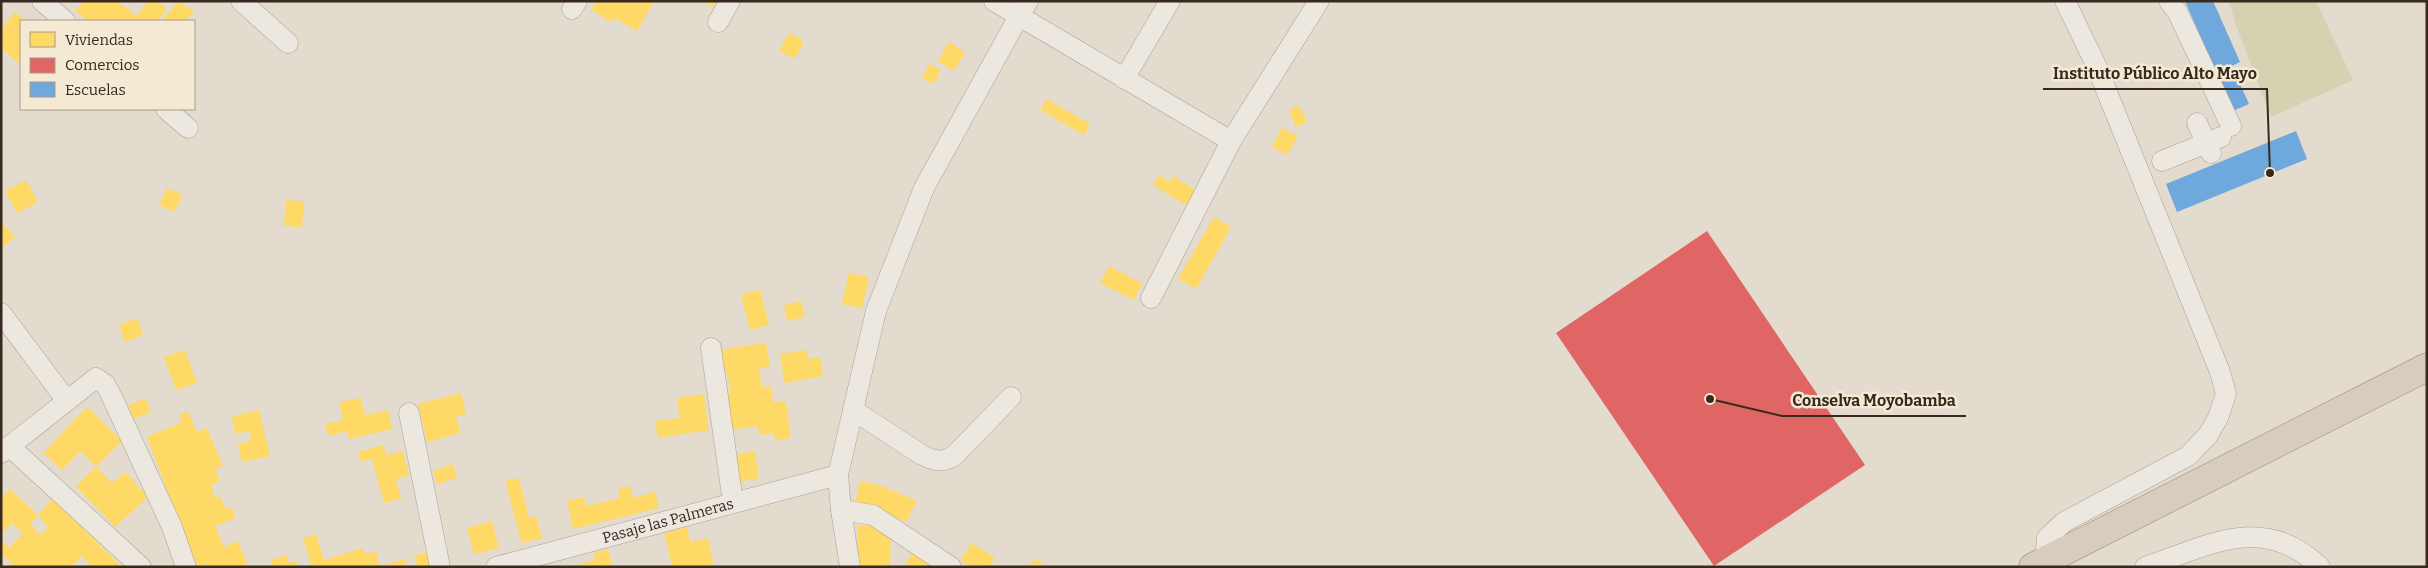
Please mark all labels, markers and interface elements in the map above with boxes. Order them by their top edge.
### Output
legend [20,20,195,110]
text: Viviendas [65,31,133,49]
text: Comercios [65,56,139,74]
callout: Instituto Público Alto Mayo [2043,58,2267,89]
text: Instituto Público Alto Mayo [2053,64,2257,83]
text: Escuelas [65,81,126,99]
callout: Conselva Moyobamba [1782,385,1966,416]
text: Conselva Moyobamba [1792,391,1956,410]
street label: Pasaje las Palmeras [600,495,736,547]

